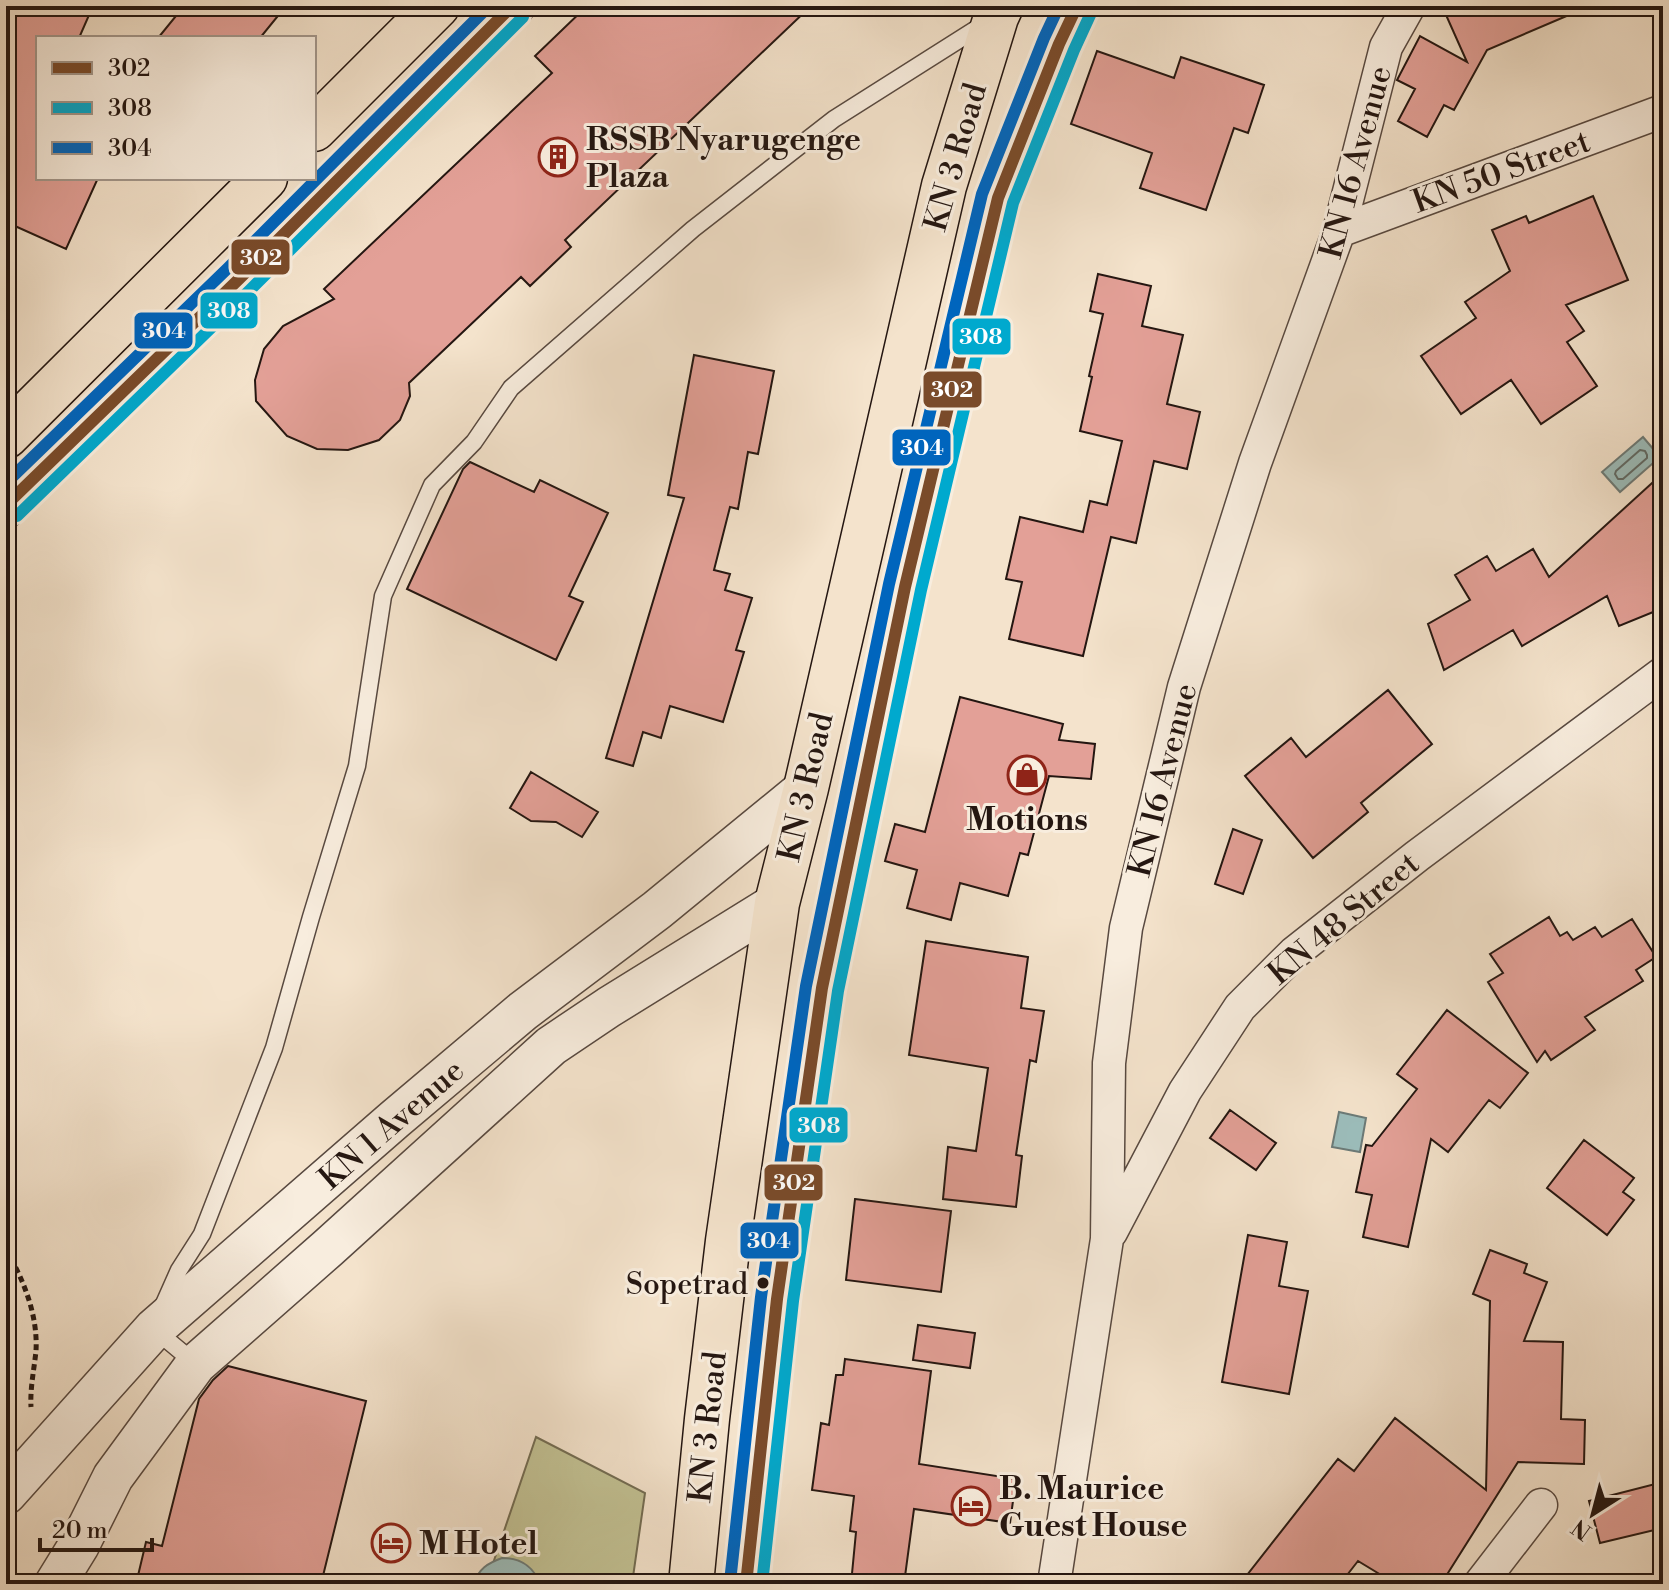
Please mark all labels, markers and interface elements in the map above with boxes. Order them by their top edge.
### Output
legend [36,36,316,180]
text: 302 [108,54,150,84]
street label: KN 16 Avenue [1311,62,1401,263]
street label: KN 3 Road [916,79,996,236]
text: 308 [108,94,152,124]
place label: RSSB Nyarugenge Plaza [586,120,861,197]
street label: KN 50 Street [1407,121,1596,223]
text: 304 [108,134,151,164]
building icon: RSSB Nyarugenge Plaza [537,136,579,178]
line badge: 302 [230,238,291,276]
text: 302 [240,245,282,272]
line badge: 308 [199,291,259,330]
text: 308 [207,298,251,325]
line badge: 304 [133,311,194,350]
line badge: 308 [951,317,1012,356]
text: 304 [142,318,186,345]
text: 308 [959,324,1003,351]
line badge: 302 [922,370,983,409]
text: 302 [931,377,973,404]
line badge: 304 [891,428,952,467]
text: 304 [900,435,944,462]
street label: KN 16 Avenue [1120,679,1206,881]
street label: KN 3 Road [769,709,843,866]
shop icon: Motions [1006,754,1048,796]
place label: Motions [966,800,1088,840]
street label: KN 48 Street [1260,844,1428,994]
street label: KN 1 Avenue [311,1051,473,1199]
line badge: 308 [788,1106,849,1144]
text: 308 [797,1113,841,1140]
line badge: 302 [763,1163,824,1202]
text: 302 [773,1170,815,1197]
line badge: 304 [739,1221,800,1260]
text: 304 [747,1228,791,1255]
place label: Sopetrad [626,1266,748,1304]
marker: Sopetrad [755,1275,771,1291]
street label: KN 3 Road [680,1349,736,1505]
place label: B. Maurice Guest House [999,1469,1187,1546]
north arrow [1553,1474,1633,1554]
hotel icon: B. Maurice Guest House [950,1485,992,1527]
scale bar [40,1502,152,1552]
text: N [1567,1513,1597,1545]
text: 20 m [52,1516,108,1546]
hotel icon: M Hotel [370,1522,412,1564]
place label: M Hotel [419,1524,538,1564]

